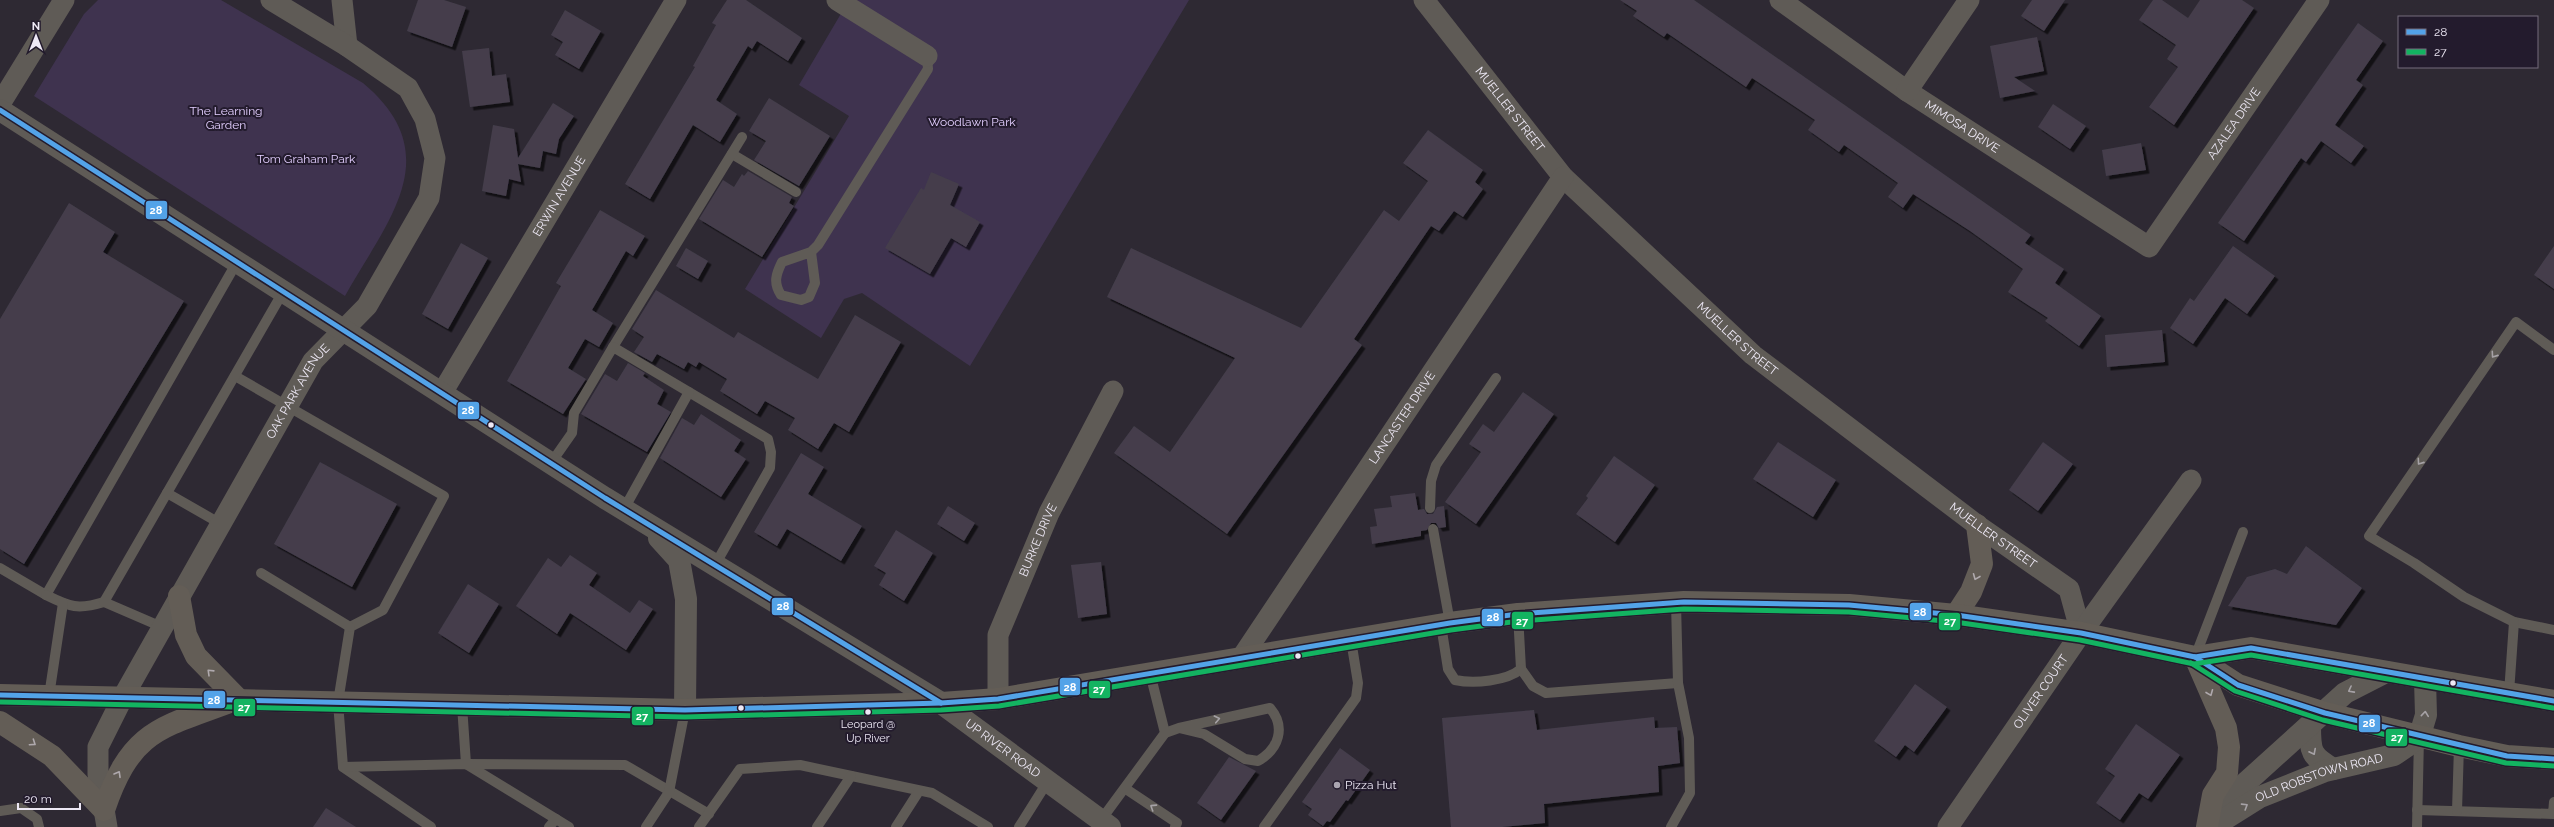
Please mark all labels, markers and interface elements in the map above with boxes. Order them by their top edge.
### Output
north arrow [16,16,56,56]
legend [2398,16,2538,68]
text: N [32,20,40,33]
text: 28 [2434,25,2447,39]
text: 27 [2434,45,2447,59]
street label: MUELLER STREET [1472,64,1548,155]
street label: AZALEA DRIVE [2204,85,2263,162]
street label: MIMOSA DRIVE [1922,97,2002,156]
park label: The Learning Garden [189,104,263,132]
park label: Woodlawn Park [928,115,1016,129]
park label: Tom Graham Park [257,152,356,166]
street label: ERWIN AVENUE [530,154,588,239]
line badge: 28 [145,200,168,220]
text: 28 [150,204,163,217]
street label: MUELLER STREET [1694,299,1781,379]
street label: OAK PARK AVENUE [263,341,333,441]
one-way arrow [2492,350,2499,357]
street label: LANCASTER DRIVE [1366,369,1438,466]
line badge: 28 [457,401,480,420]
text: 28 [462,404,475,417]
unlabelled marker [486,420,496,430]
one-way arrow [2418,457,2425,464]
street label: MUELLER STREET [1947,500,2040,572]
street label: BURKE DRIVE [1016,501,1060,579]
one-way arrow [1973,573,1981,580]
line badge: 28 [771,597,794,616]
text: 28 [777,600,790,613]
line badge: 28 [1909,602,1932,621]
text: 28 [1914,606,1927,619]
line badge: 28 [1481,608,1504,627]
text: 28 [1487,611,1500,624]
line badge: 27 [1511,611,1534,630]
line badge: 27 [1938,612,1961,631]
text: 27 [1516,615,1529,628]
text: 27 [1944,615,1957,628]
unlabelled marker [1293,651,1303,661]
street label: OLIVER COURT [2010,651,2071,731]
one-way arrow [207,669,215,677]
line badge: 28 [1059,677,1081,696]
unlabelled marker [2448,678,2458,688]
line badge: 27 [1088,680,1111,699]
text: 28 [1064,681,1077,694]
text: 27 [1093,683,1106,696]
one-way arrow [2348,685,2355,693]
line badge: 28 [203,690,226,709]
one-way arrow [2205,690,2213,697]
text: 28 [208,694,221,707]
line badge: 27 [233,698,256,717]
text: 27 [238,701,251,714]
unlabelled marker [736,703,746,713]
line badge: 27 [631,706,654,726]
marker: Leopard @ Up River [863,707,873,717]
text: 27 [636,710,649,723]
one-way arrow [2420,711,2429,717]
line badge: 28 [2358,714,2381,733]
street label: UP RIVER ROAD [962,716,1043,781]
one-way arrow [1214,716,1220,724]
text: 28 [2363,717,2376,730]
place label: Leopard @ Up River [841,718,895,745]
line badge: 27 [2385,728,2408,747]
text: 27 [2391,731,2404,744]
one-way arrow [28,738,35,745]
one-way arrow [2308,748,2316,755]
street label: OLD ROBSTOWN ROAD [2253,751,2385,805]
one-way arrow [113,771,120,778]
place label: Pizza Hut [1345,778,1397,792]
marker: Pizza Hut [1332,780,1342,790]
scale bar [18,785,80,811]
text: 20 m [24,792,52,806]
one-way arrow [2241,804,2248,811]
one-way arrow [1151,805,1158,812]

